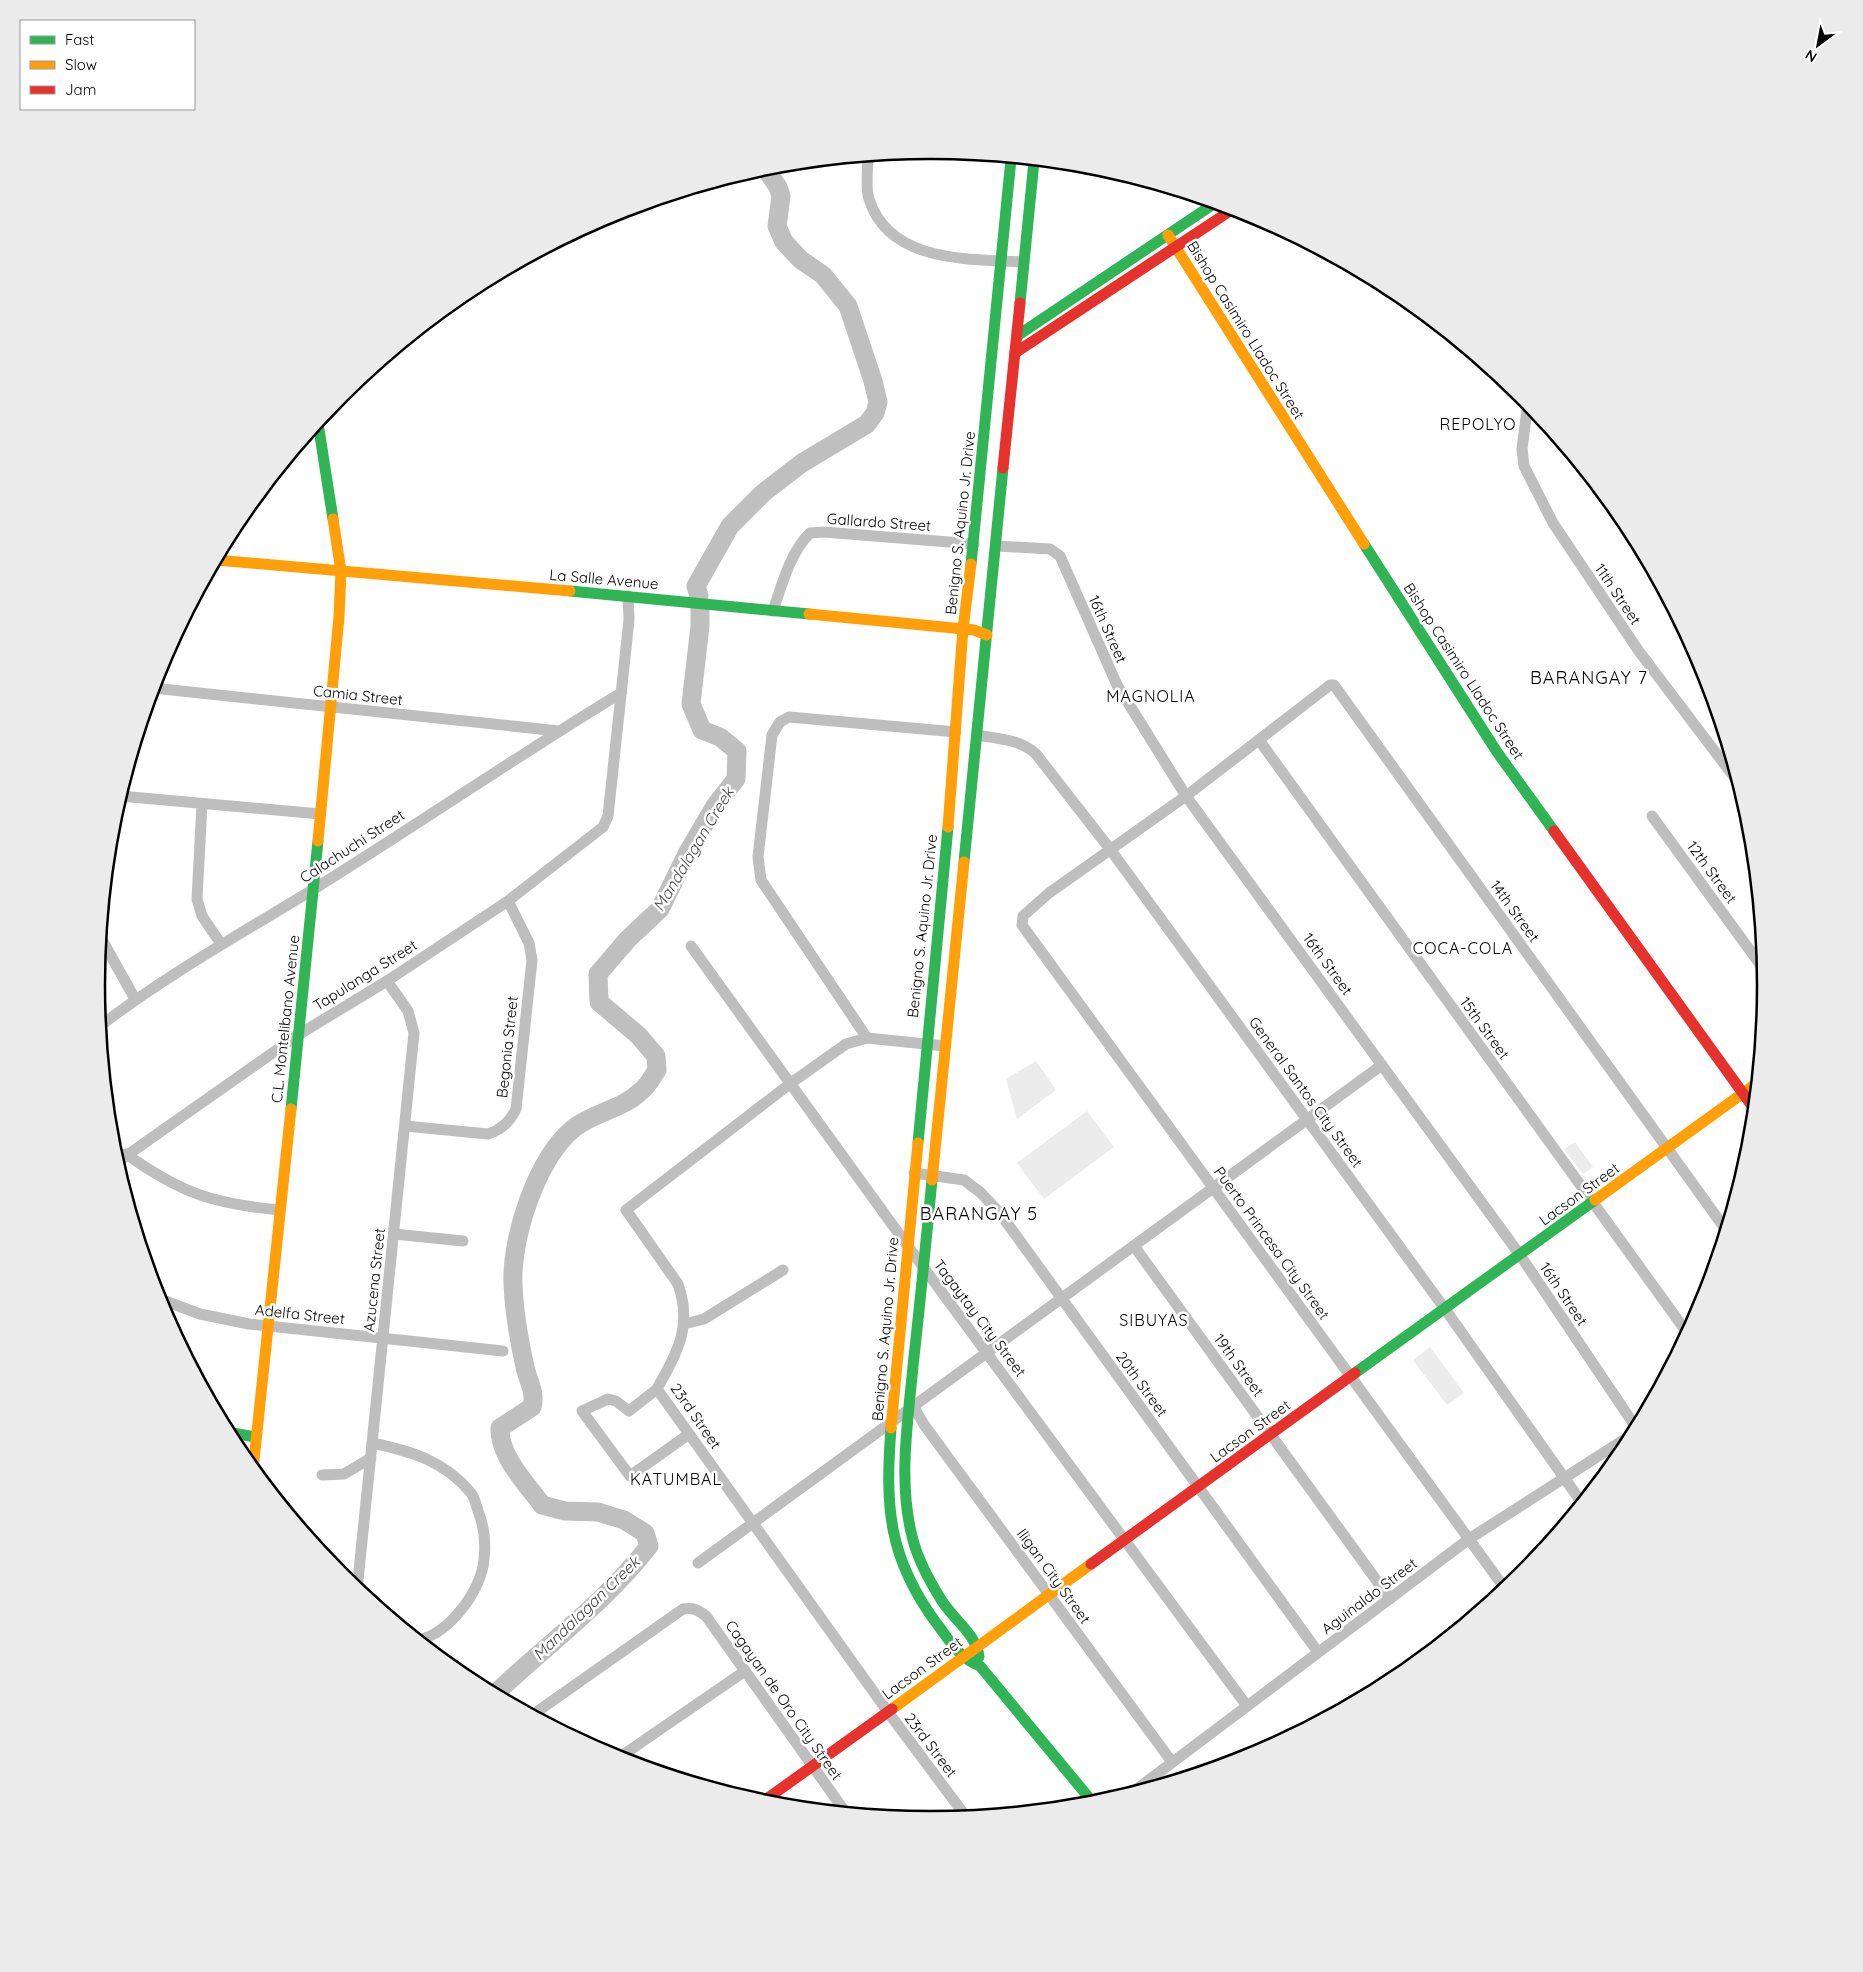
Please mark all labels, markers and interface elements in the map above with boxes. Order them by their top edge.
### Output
legend [20,20,195,110]
north arrow [1793,20,1843,70]
text: Fast [65,30,94,49]
text: N [1802,46,1820,66]
text: Slow [65,55,97,74]
text: Jam [65,80,96,99]
street label: Bishop Casimiro Lladoc Street [1183,237,1309,423]
district label: REPOLYO [1440,414,1516,434]
street label: Benigno S. Aquino Jr. Drive [941,430,979,616]
street label: Gallardo Street [826,509,932,535]
street label: 11th Street [1591,560,1645,628]
street label: La Salle Avenue [549,565,659,593]
street label: Bishop Casimiro Lladoc Street [1400,579,1528,763]
street label: 16th Street [1085,592,1131,666]
district label: BARANGAY 7 [1530,666,1648,689]
street label: Camia Street [312,681,404,709]
district label: MAGNOLIA [1106,686,1196,706]
water label: Mandalagan Creek [648,782,739,915]
street label: Calachuchi Street [296,805,408,887]
street label: Benigno S. Aquino Jr. Drive [903,833,941,1019]
street label: 12th Street [1683,837,1741,907]
street label: 14th Street [1486,876,1544,946]
street label: 16th Street [1299,929,1357,999]
street label: C.L. Montelibano Avenue [267,934,303,1104]
street label: Tapulanga Street [310,935,420,1015]
district label: COCA-COLA [1413,938,1513,958]
street label: 15th Street [1456,993,1514,1063]
street label: Begonia Street [492,995,522,1099]
street label: General Santos City Street [1245,1013,1367,1171]
street label: Lacson Street [1535,1158,1623,1230]
street label: Puerto Princesa City Street [1210,1163,1334,1323]
district label: BARANGAY 5 [920,1202,1038,1225]
street label: Azucena Street [359,1227,389,1333]
street label: Benigno S. Aquino Jr. Drive [867,1236,903,1422]
street label: Tagaytay City Street [930,1256,1030,1380]
street label: 16th Street [1536,1259,1592,1329]
street label: Adelfa Street [254,1300,346,1328]
district label: SIBUYAS [1119,1310,1189,1330]
street label: 19th Street [1210,1330,1268,1400]
street label: 20th Street [1112,1348,1172,1420]
street label: 23rd Street [666,1380,726,1452]
street label: Lacson Street [1206,1395,1294,1467]
district label: KATUMBAL [630,1469,722,1489]
street label: Iligan City Street [1013,1525,1095,1627]
water label: Mandalagan Creek [528,1551,645,1664]
street label: Aguinaldo Street [1317,1554,1421,1638]
street label: Cagayan de Oro City Street [721,1616,847,1784]
street label: Lacson Street [878,1632,966,1704]
street label: 23rd Street [901,1709,961,1781]

